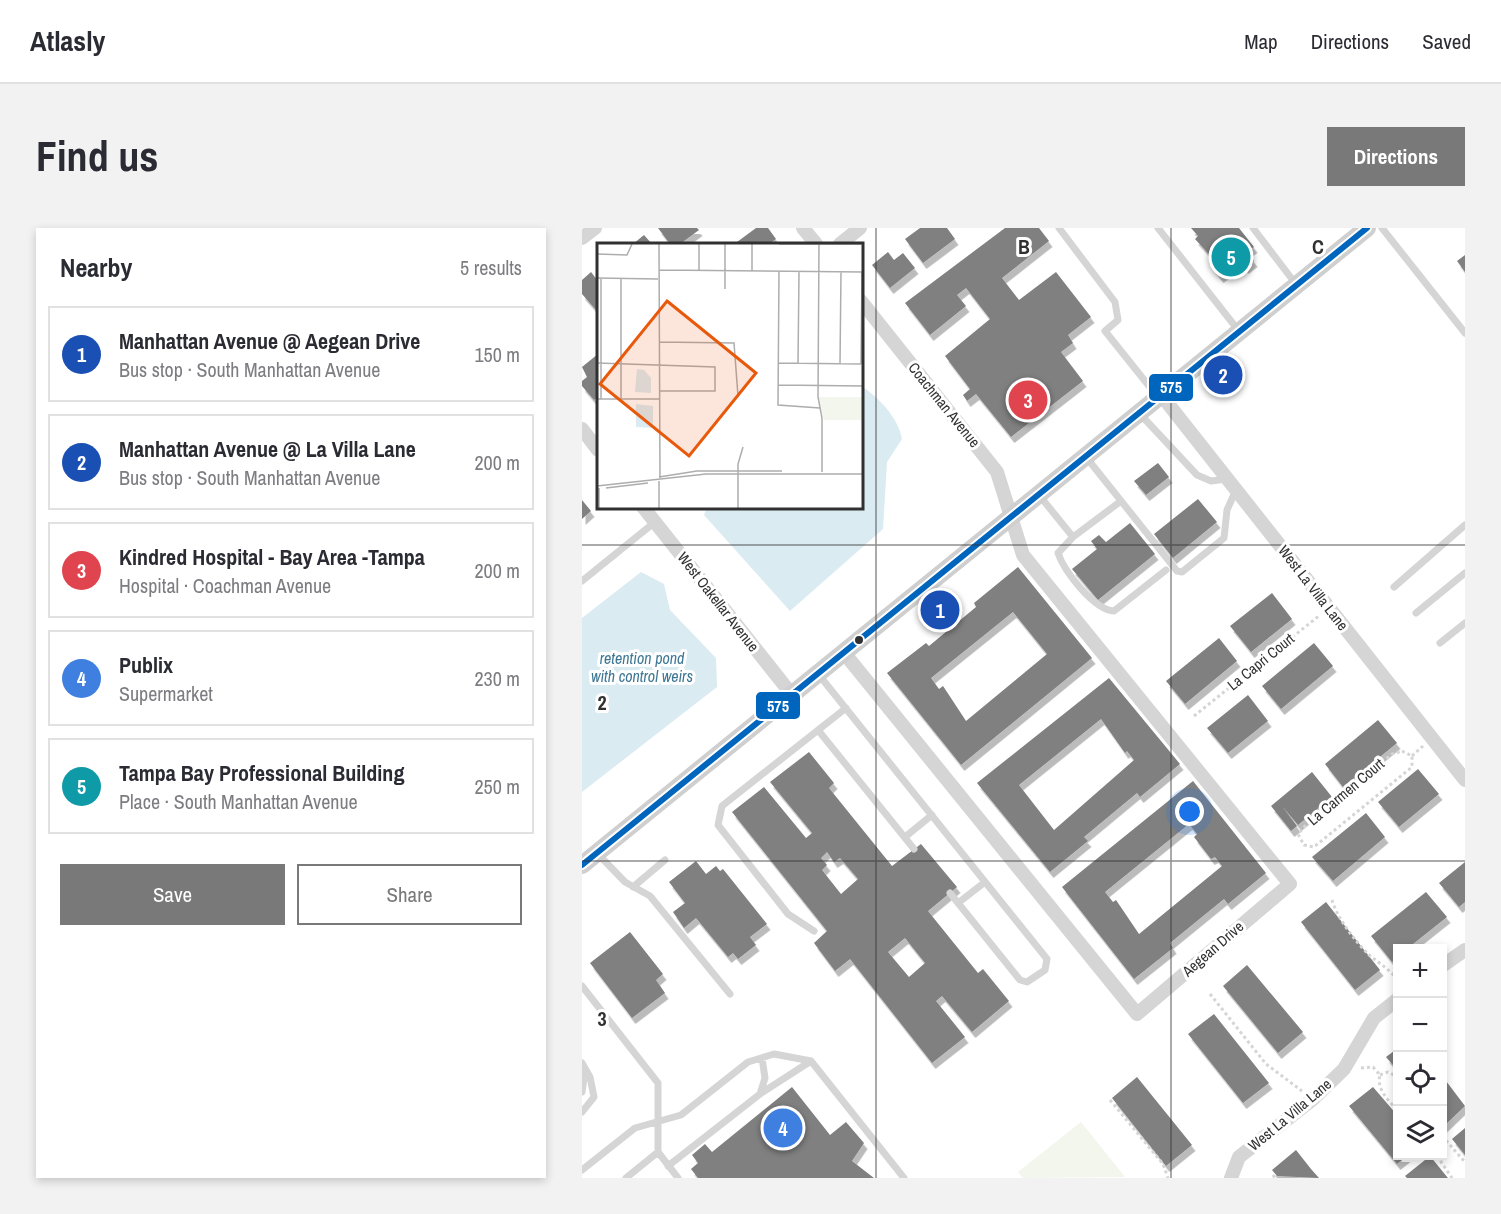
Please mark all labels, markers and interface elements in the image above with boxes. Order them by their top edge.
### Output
text: Atlasly [30,22,105,60]
text: Map [1244,27,1278,56]
text: Directions [1311,27,1389,56]
text: Saved [1422,27,1471,56]
button: Directions [1327,127,1465,186]
text: Find us [36,128,158,184]
text: B [1018,233,1030,260]
text: C [1312,233,1324,260]
pin: 5 [1212,234,1250,279]
inset map [597,243,862,508]
text: Nearby [60,250,132,285]
text: 5 results [460,254,522,281]
text: Manhattan Avenue @ Aegean Drive [119,326,420,356]
text: 1 [77,341,86,368]
text: 150 m [474,341,520,368]
pin: 2 [1204,352,1242,398]
text: Bus stop · South Manhattan Avenue [119,356,380,383]
street label: Coachman Avenue [904,358,985,452]
line badge: 575 [1148,373,1194,402]
text: 575 [1160,376,1182,398]
pin: 3 [1008,378,1048,423]
text: Manhattan Avenue @ La Villa Lane [119,434,416,464]
text: 2 [77,449,86,476]
text: 200 m [474,449,520,476]
text: Bus stop · South Manhattan Avenue [119,464,380,491]
street label: West La Villa Lane [1273,541,1353,635]
text: Kindred Hospital - Bay Area -Tampa [119,542,425,572]
street label: West Oakellar Avenue [673,547,764,656]
text: 3 [77,557,86,584]
text: 200 m [474,557,520,584]
text: Hospital · Coachman Avenue [119,572,331,599]
pin: 1 [920,588,960,632]
street label: La Capri Court [1223,628,1299,695]
unlabelled marker [853,634,865,646]
water label: retention pond with control weirs [591,647,693,687]
text: Publix [119,650,173,680]
text: 4 [77,665,86,692]
text: 230 m [474,665,520,692]
text: Supermarket [119,680,213,707]
text: 2 [597,689,607,716]
line badge: 575 [755,691,801,720]
text: 575 [767,695,789,717]
street label: La Carmen Court [1303,753,1389,830]
text: Tampa Bay Professional Building [119,758,404,788]
text: 5 [77,773,86,800]
text: 250 m [474,773,520,800]
text: Place · South Manhattan Avenue [119,788,358,815]
your location [1175,797,1204,826]
button: Save [60,864,285,925]
button: Share [297,864,522,925]
street label: Aegean Drive [1177,916,1248,982]
map controls [1393,944,1447,1160]
button: + [1393,944,1447,998]
button: − [1393,998,1447,1052]
text: 3 [597,1005,607,1032]
button: locate [1393,1052,1447,1106]
street label: West La Villa Lane [1244,1073,1336,1156]
pin: 4 [764,1106,802,1150]
button: layers [1393,1106,1447,1160]

